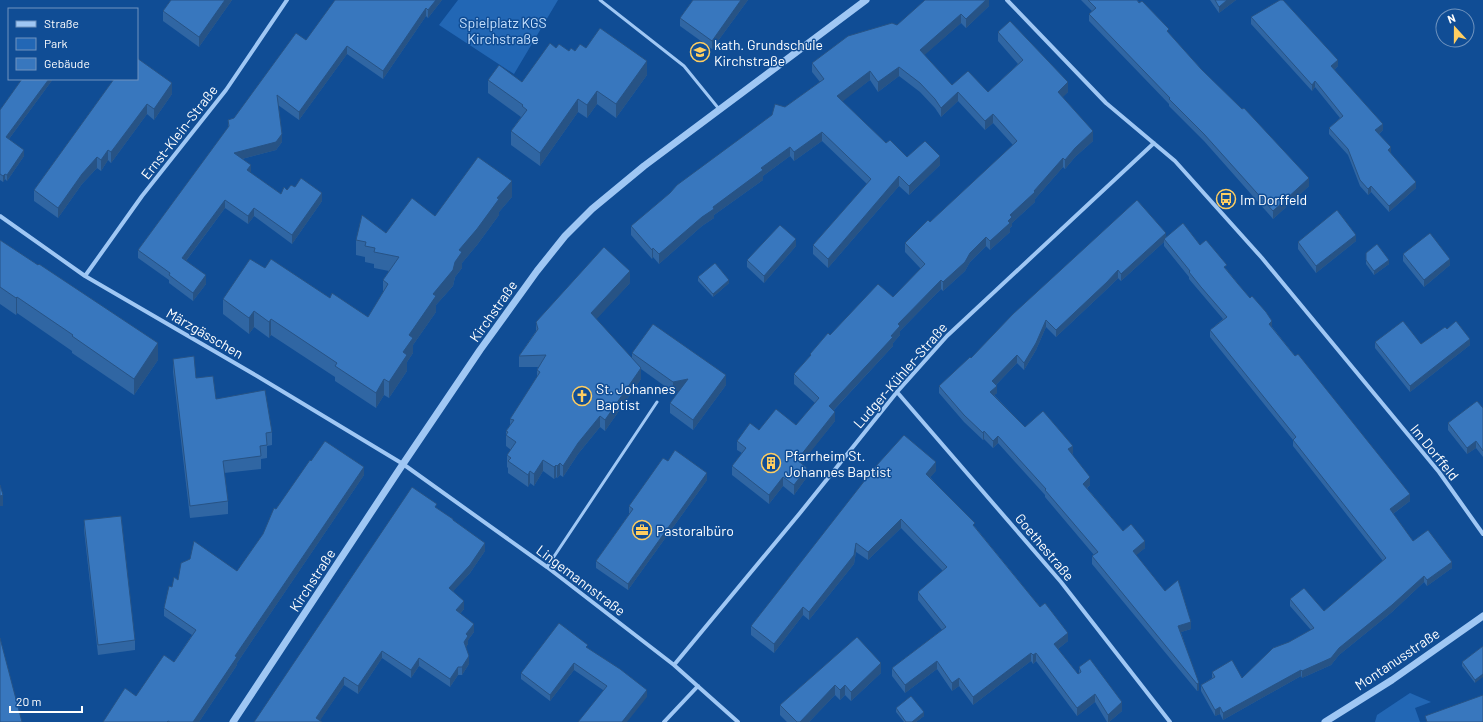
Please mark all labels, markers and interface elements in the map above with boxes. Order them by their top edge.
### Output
legend [8,8,138,80]
north arrow [1435,8,1475,48]
text: N [1445,11,1457,26]
park label: Spielplatz KGS Kirchstraße [459,14,547,47]
text: Straße [44,16,79,30]
text: Park [44,36,68,50]
place label: kath. Grundschule Kirchstraße [714,36,823,69]
school or university icon: kath. Grundschule Kirchstraße [689,41,711,63]
text: Gebäude [44,56,90,70]
street label: Ernst-Klein-Straße [137,82,221,182]
bus stop icon: Im Dorffeld [1215,188,1237,210]
place label: Im Dorffeld [1240,191,1307,208]
street label: Kirchstraße [466,277,520,345]
street label: Märzgässchen [163,304,247,362]
street label: Ludger-Kühler-Straße [850,319,950,431]
place label: St. Johannes Baptist [596,380,676,413]
church icon: St. Johannes Baptist [571,385,593,407]
street label: Im Dorffeld [1407,421,1463,483]
place label: Pfarrheim St. Johannes Baptist [785,447,891,480]
building icon: Pfarrheim St. Johannes Baptist [760,452,782,474]
street label: Goethestraße [1012,510,1078,584]
office icon: Pastoralbüro [631,519,653,541]
place label: Pastoralbüro [656,522,734,539]
street label: Lingemannstraße [533,541,629,619]
street label: Kirchstraße [285,545,339,615]
street label: Montanusstraße [1351,624,1443,694]
scale bar [10,688,82,714]
text: 20 m [16,694,42,708]

